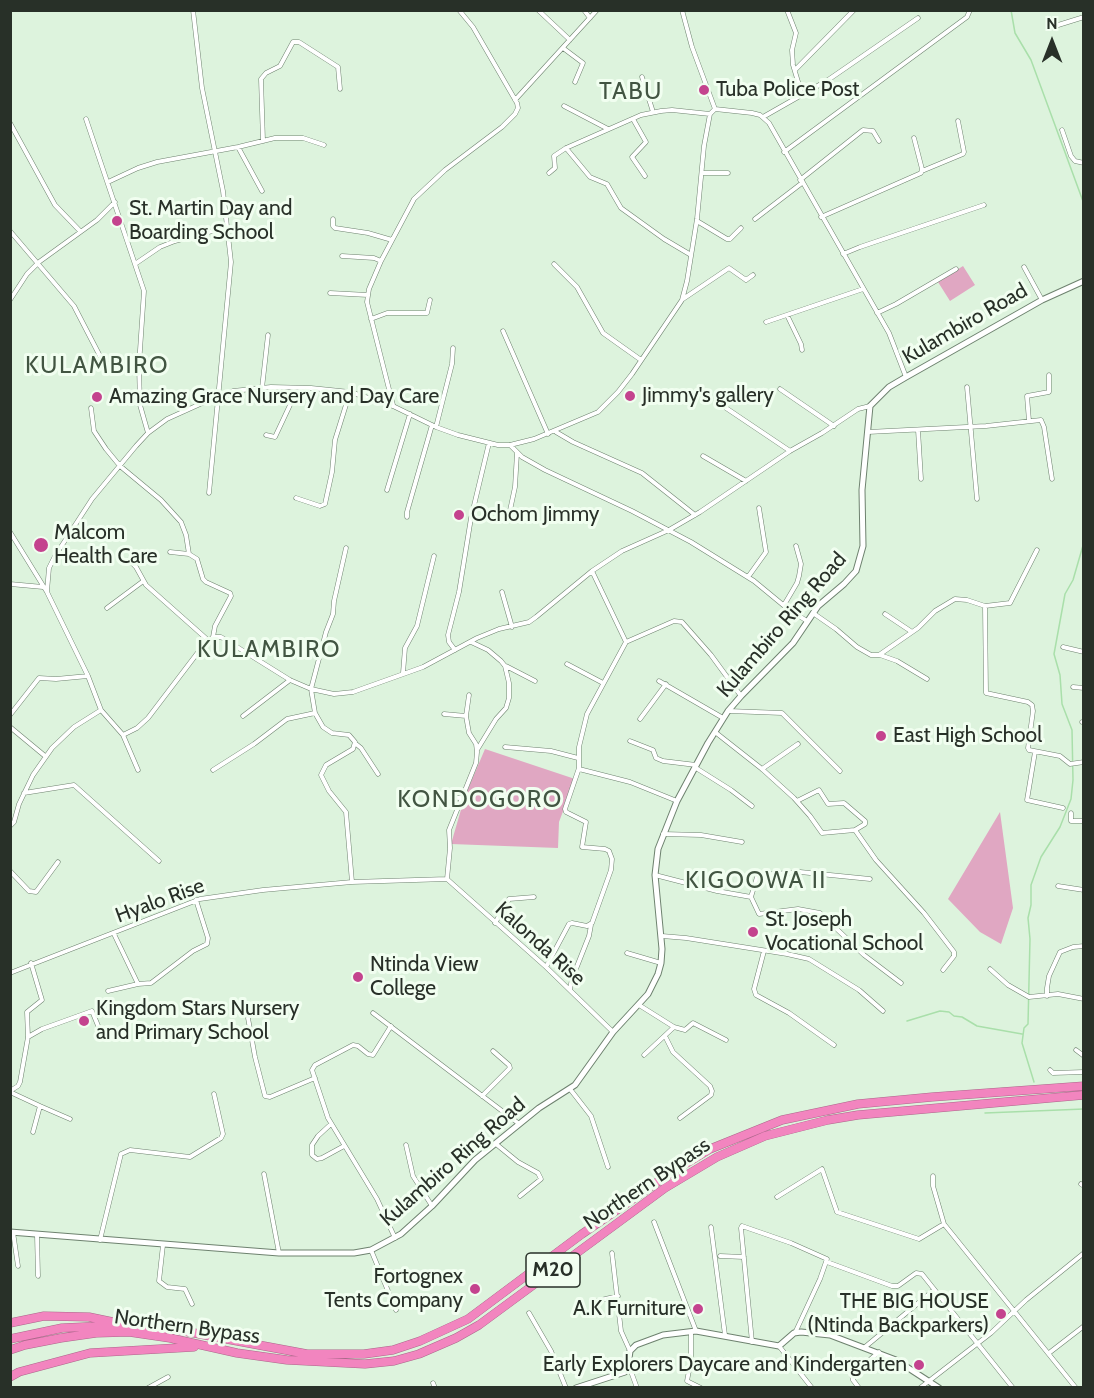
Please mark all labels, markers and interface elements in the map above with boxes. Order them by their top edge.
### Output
north arrow [1022,12,1082,72]
text: N [1046,14,1058,33]
place label: Tuba Police Post [716,77,859,103]
district label: TABU [599,78,663,106]
marker: Tuba Police Post [697,83,711,97]
place label: St. Martin Day and Boarding School [129,196,292,246]
marker: St. Martin Day and Boarding School [110,214,124,228]
street label: Kulambiro Road [898,278,1032,370]
district label: KULAMBIRO [25,352,169,380]
place label: Jimmy's gallery [642,383,774,409]
place label: Amazing Grace Nursery and Day Care [109,384,439,410]
marker: Jimmy's gallery [623,389,637,403]
marker: Amazing Grace Nursery and Day Care [90,390,104,404]
place label: Ochom Jimmy [471,502,599,528]
marker: Ochom Jimmy [452,508,466,522]
place label: Malcom Health Care [54,520,158,570]
marker: Malcom Health Care [32,536,50,554]
street label: Kulambiro Ring Road [712,547,852,703]
district label: KULAMBIRO [197,636,341,664]
place label: East High School [893,723,1042,749]
marker: East High School [874,729,888,743]
district label: KONDOGORO [397,786,563,814]
district label: KIGOOWA II [685,867,827,895]
street label: Hyalo Rise [112,873,208,929]
street label: Kalonda Rise [490,897,590,991]
place label: St. Joseph Vocational School [765,907,923,957]
marker: St. Joseph Vocational School [746,925,760,939]
place label: Ntinda View College [370,952,478,1002]
marker: Ntinda View College [351,970,365,984]
place label: Kingdom Stars Nursery and Primary School [96,996,299,1046]
marker: Kingdom Stars Nursery and Primary School [77,1014,91,1028]
street label: Kulambiro Ring Road [375,1092,531,1232]
street label: Northern Bypass [579,1132,715,1236]
road number: M20 [526,1253,580,1287]
place label: Fortognex Tents Company [324,1264,463,1314]
marker: Fortognex Tents Company [468,1282,482,1296]
place label: THE BIG HOUSE (Ntinda Backparkers) [807,1289,989,1339]
place label: A.K Furniture [573,1296,686,1322]
marker: A.K Furniture [691,1302,705,1316]
street label: Northern Bypass [113,1304,261,1350]
marker: THE BIG HOUSE (Ntinda Backparkers) [994,1307,1008,1321]
place label: Early Explorers Daycare and Kindergarten [543,1352,907,1378]
marker: Early Explorers Daycare and Kindergarten [912,1358,926,1372]

